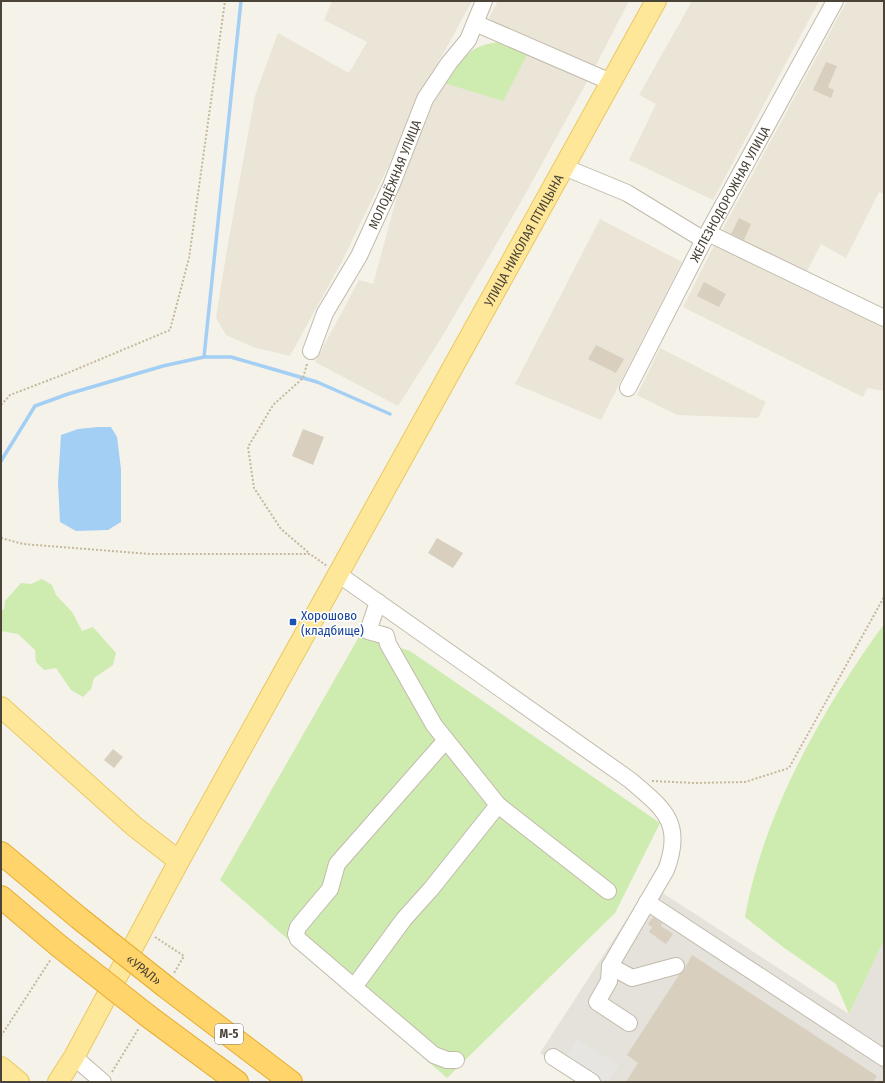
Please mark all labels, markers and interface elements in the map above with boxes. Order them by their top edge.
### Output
street label: МОЛОДЁЖНАЯ УЛИЦА [365,118,424,231]
street label: ЖЕЛЕЗНОДОРОЖНАЯ УЛИЦА [687,123,773,265]
street label: УЛИЦА НИКОЛАЯ ПТИЦЫНА [481,172,566,310]
place label: Хорошово (кладбище) [301,608,364,638]
marker: Хорошово (кладбище) [288,617,298,627]
street label: «УРАЛ» [123,951,164,989]
road number: М-5 [215,1024,243,1044]

